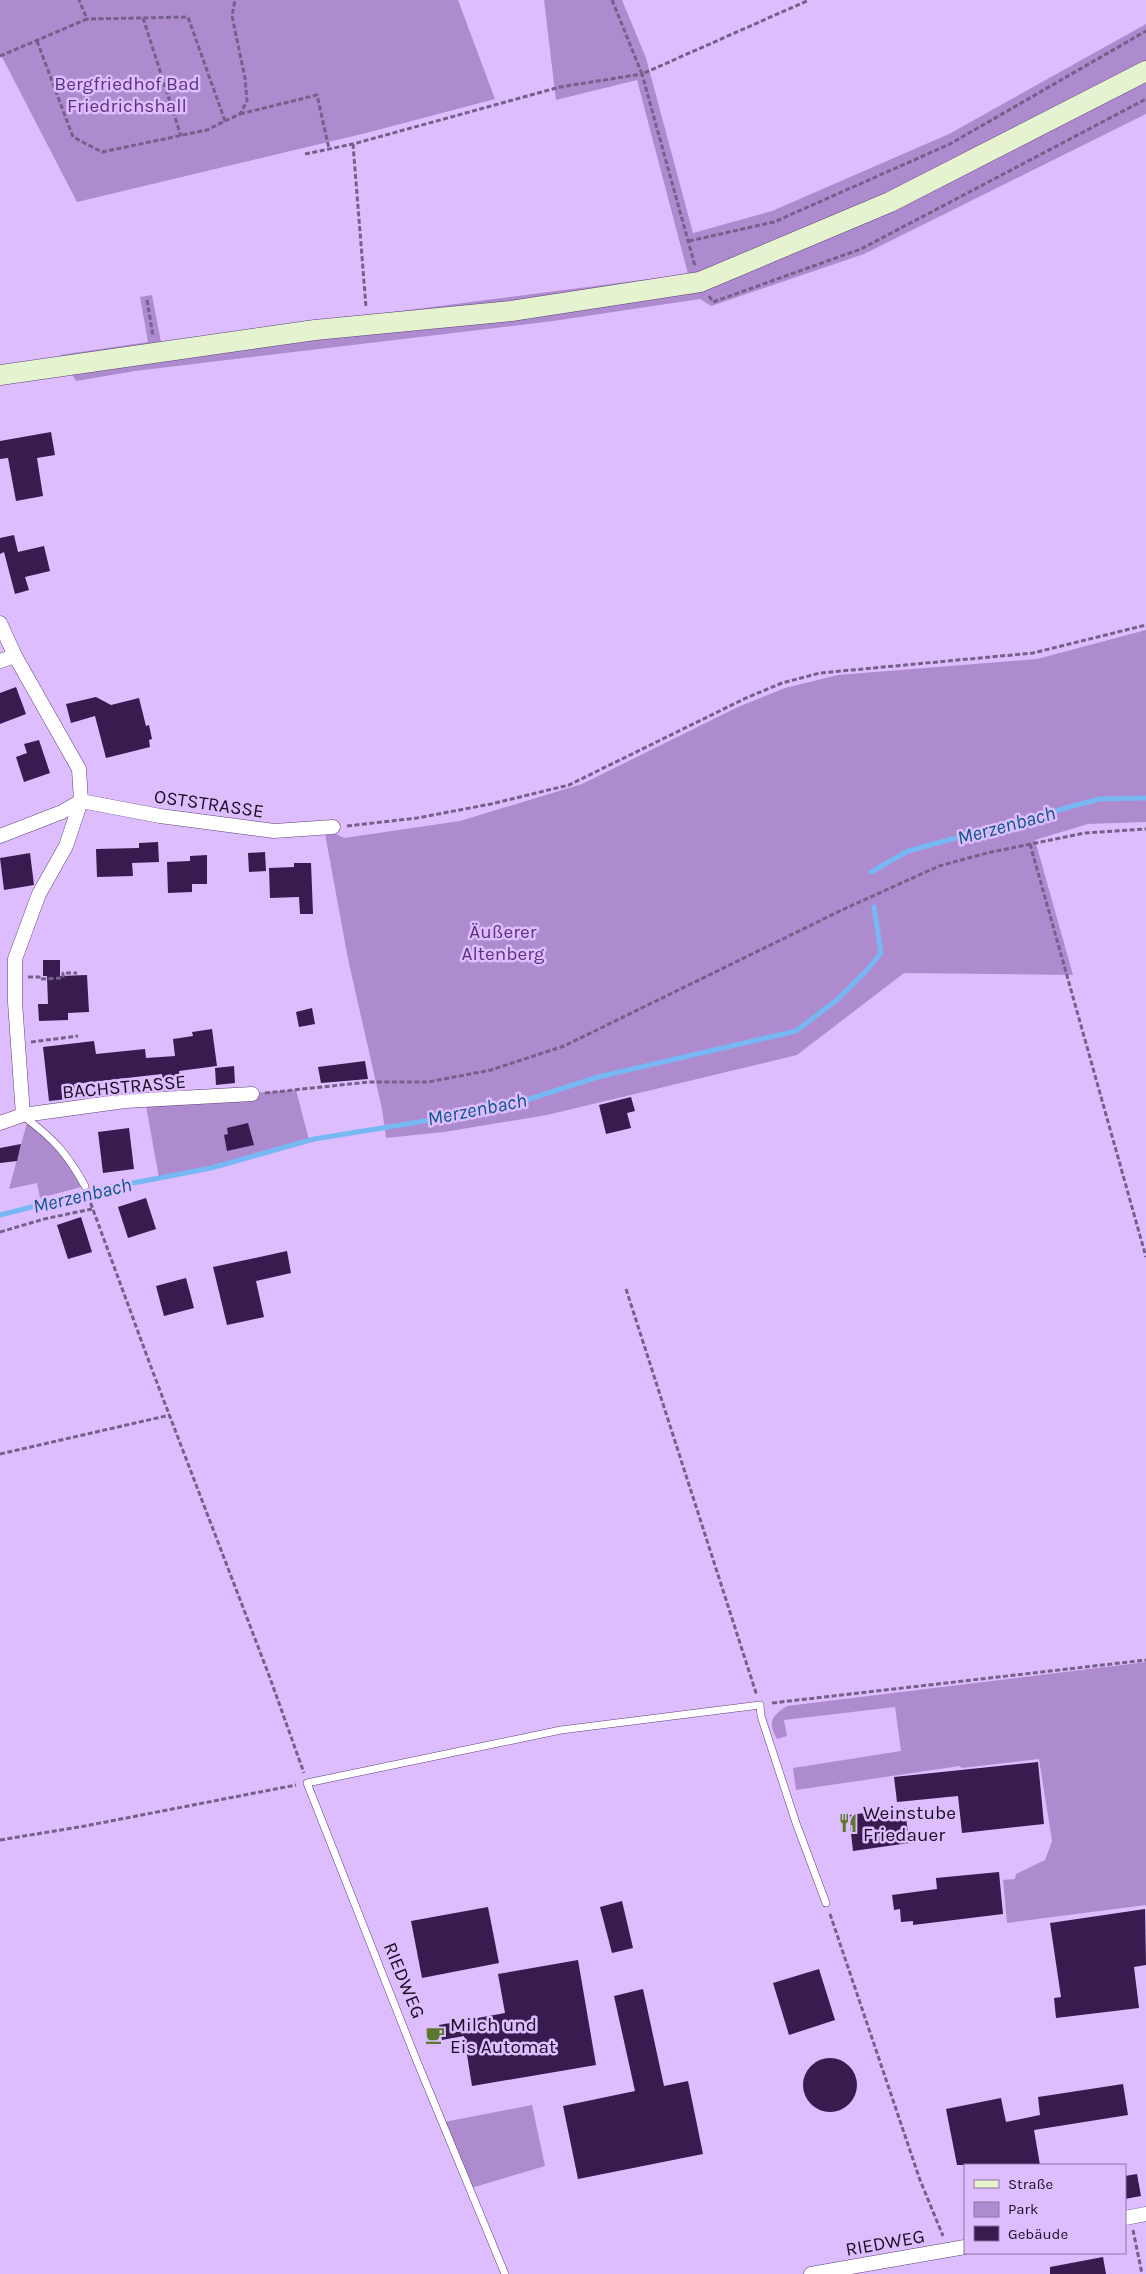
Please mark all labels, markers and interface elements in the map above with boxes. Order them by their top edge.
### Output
park label: Bergfriedhof Bad Friedrichshall [54,73,200,117]
street label: OSTSTRASSE [153,785,265,823]
water label: Merzenbach [954,801,1058,850]
park label: Äußerer Altenberg [462,921,545,965]
street label: BACHSTRASSE [61,1071,187,1103]
water label: Merzenbach [425,1089,529,1130]
water label: Merzenbach [30,1173,134,1218]
place label: Weinstube Friedauer [863,1802,956,1846]
restaurant icon: Weinstube Friedauer [837,1812,859,1834]
street label: RIEDWEG [379,1939,429,2022]
place label: Milch und Eis Automat [450,2014,556,2058]
cafe icon: Milch und Eis Automat [424,2024,446,2046]
legend [964,2164,1126,2254]
text: Straße [1008,2175,1053,2193]
text: Park [1008,2200,1038,2218]
street label: RIEDWEG [844,2225,927,2261]
text: Gebäude [1008,2225,1068,2243]

